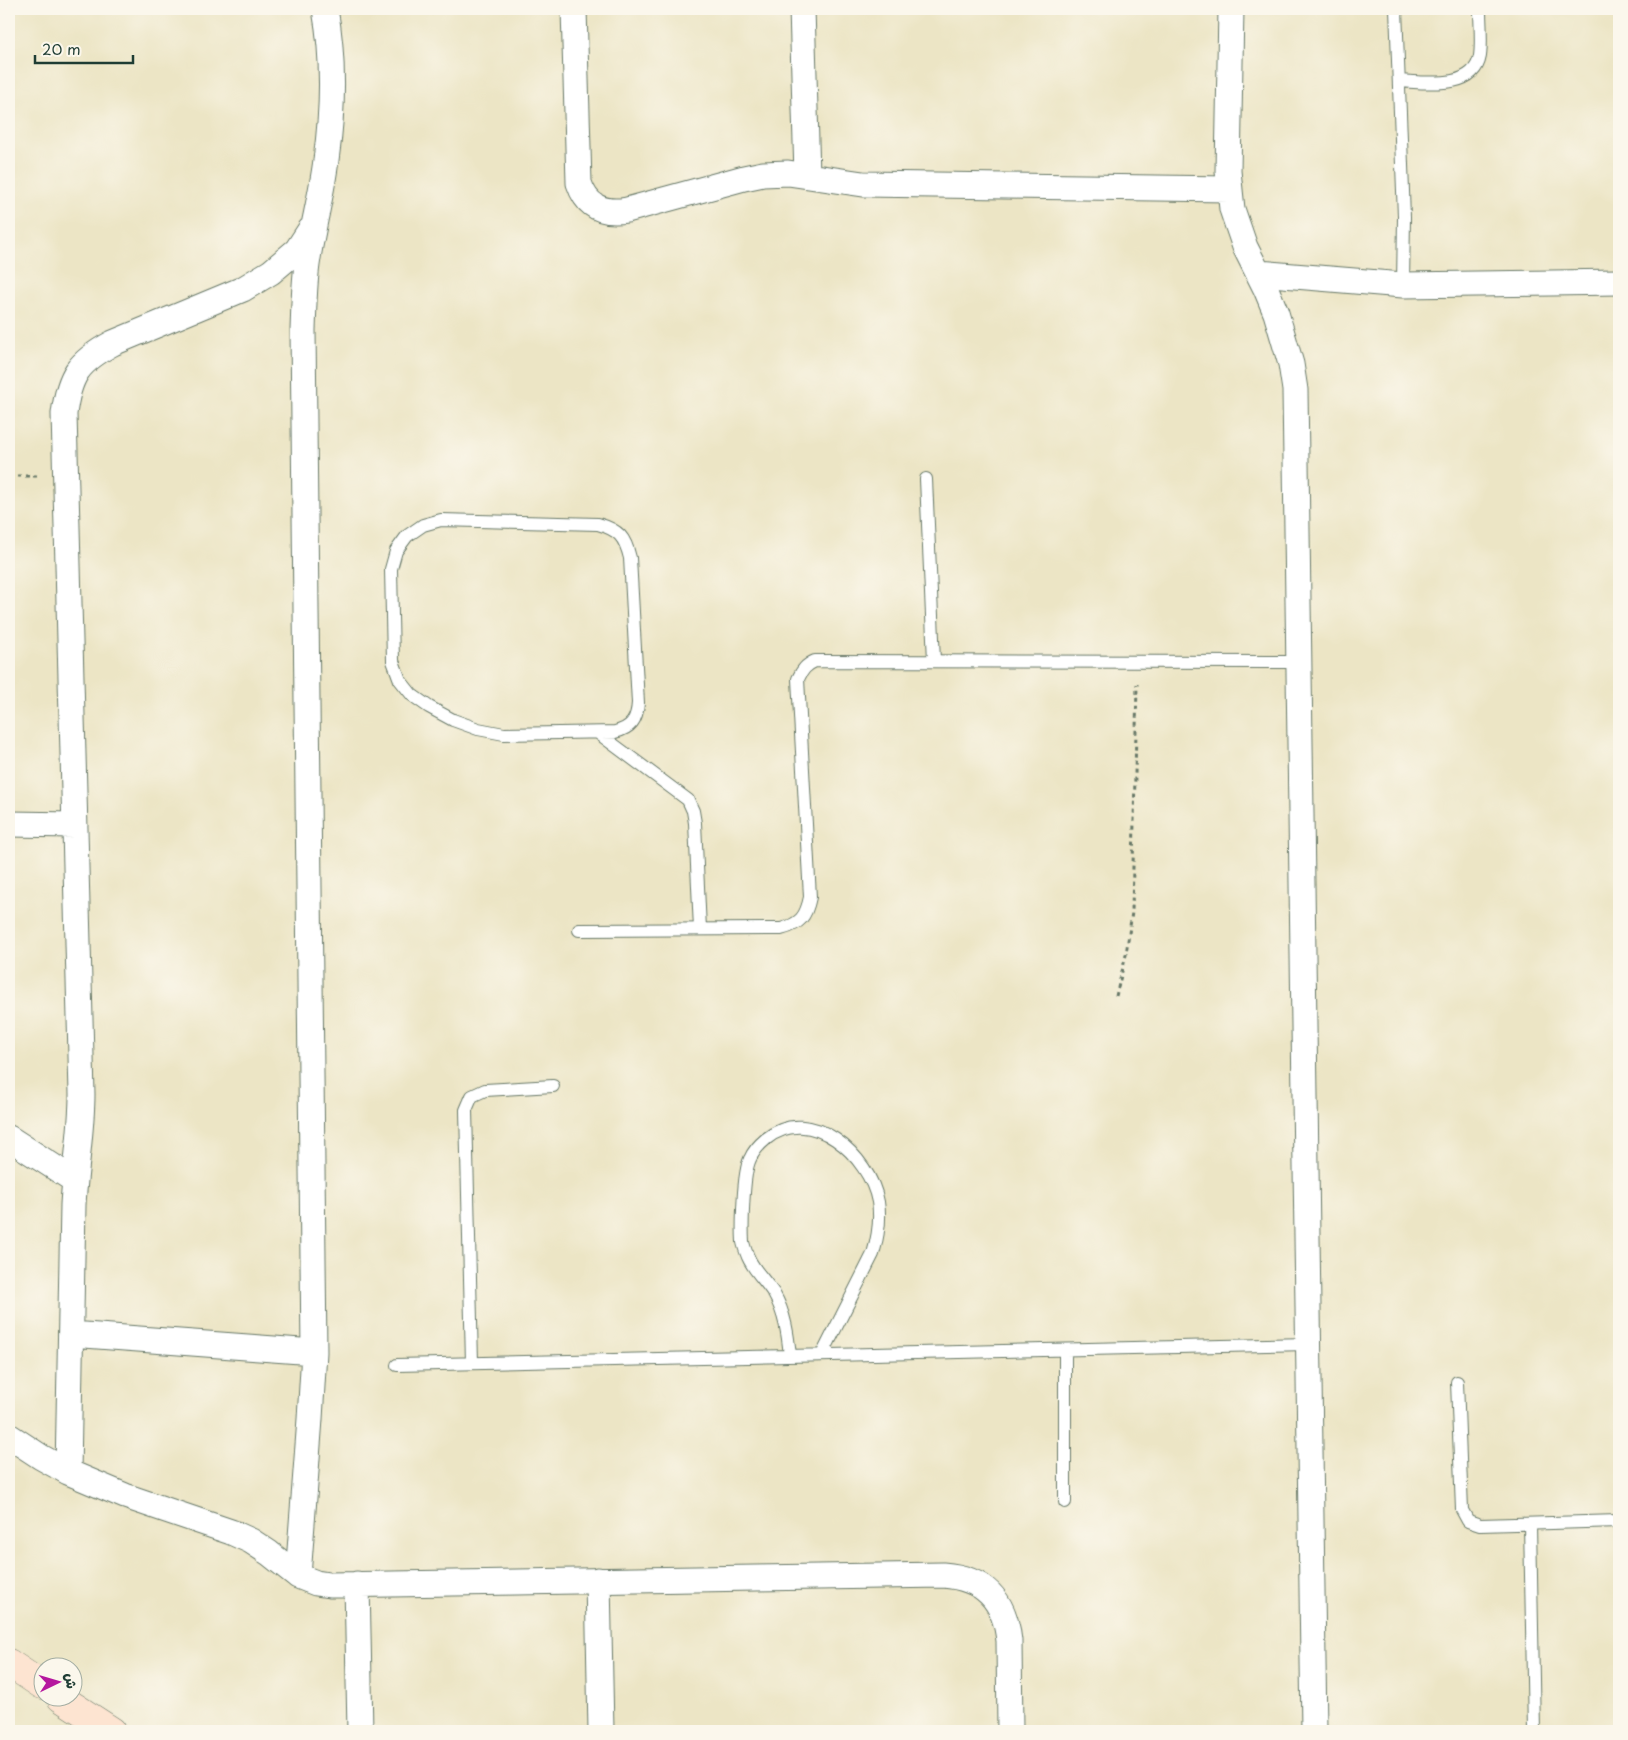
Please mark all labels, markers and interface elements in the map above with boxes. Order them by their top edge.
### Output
scale bar [35,32,132,64]
text: 20 m [42,37,81,60]
north arrow [32,1658,82,1708]
text: ش [60,1672,83,1689]

